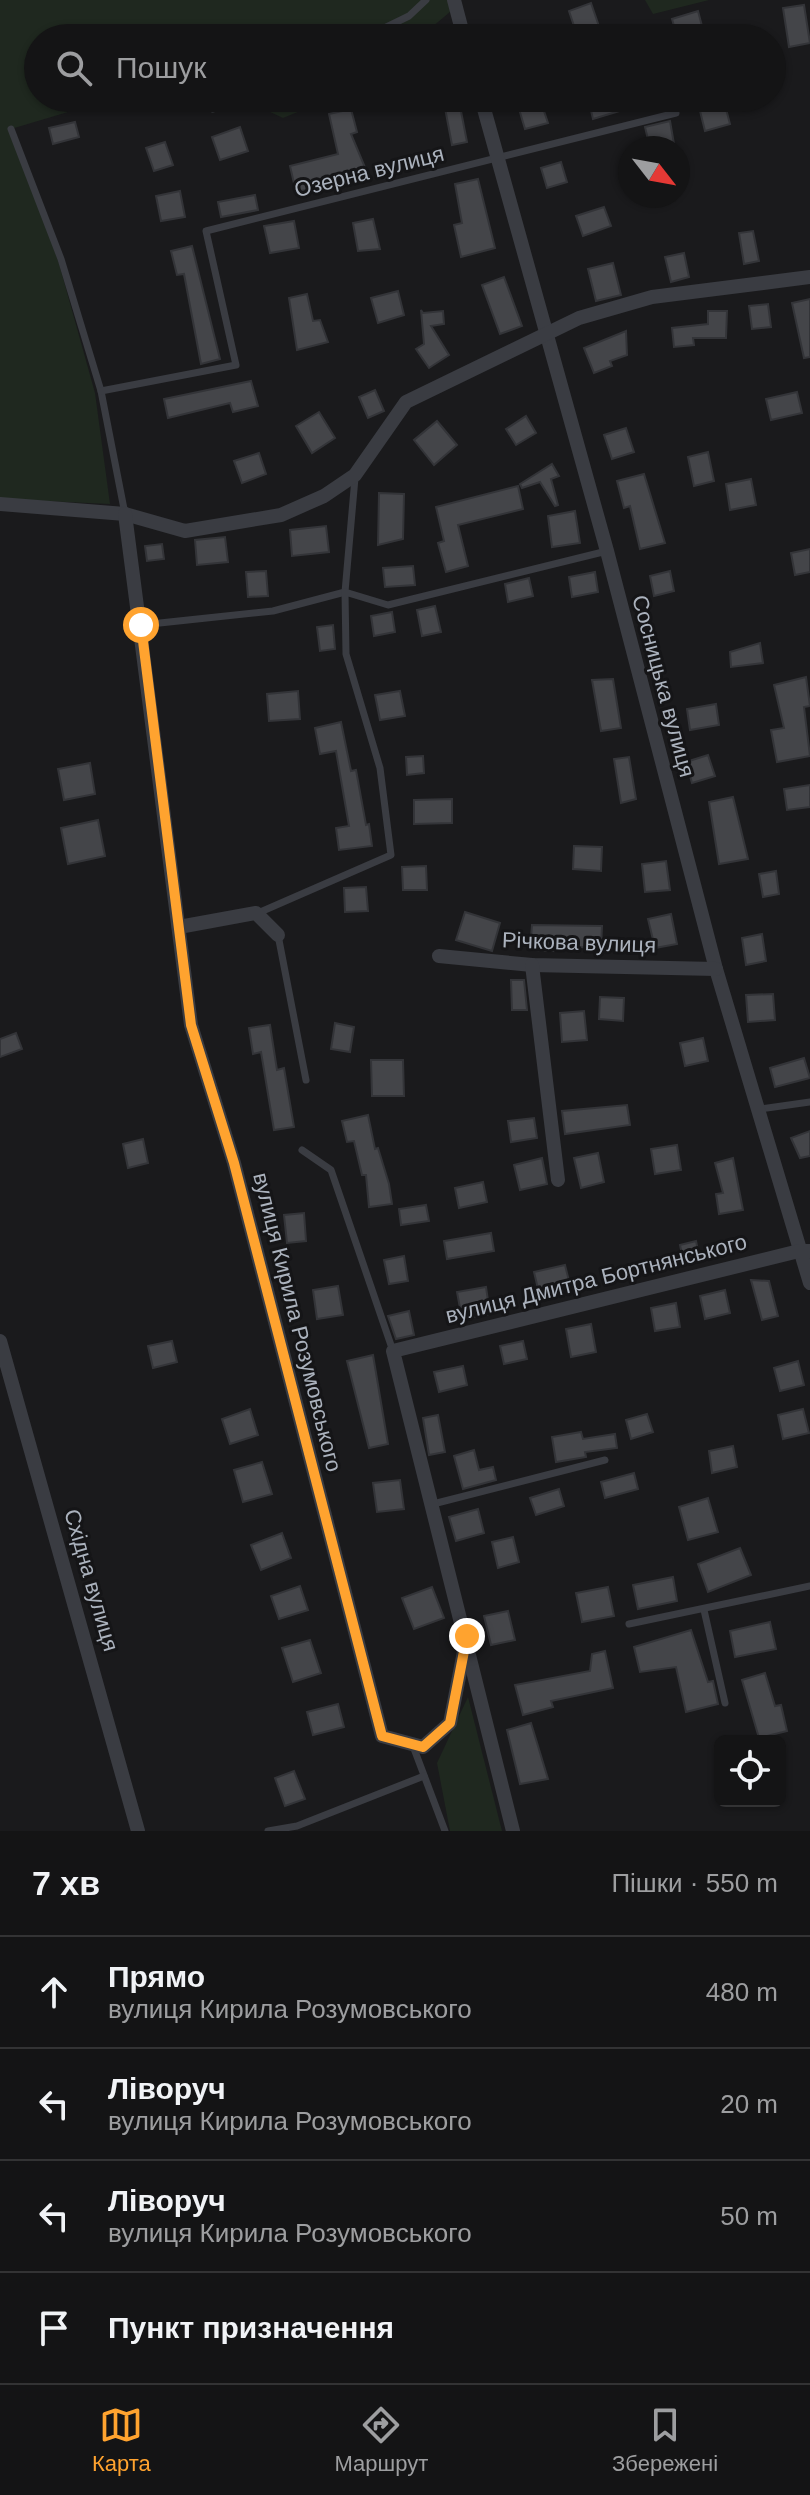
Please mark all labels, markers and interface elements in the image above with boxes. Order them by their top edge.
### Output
search box [24,24,786,112]
icon: search [52,46,96,90]
text: Пошук [116,51,206,84]
north arrow [618,136,690,208]
street label: Озерна вулиця [292,141,447,202]
street label: Сосницька вулиця [627,592,700,780]
route start [123,607,159,643]
street label: Річкова вулиця [501,927,657,958]
street label: вулиця Кирила Розумовського [248,1170,347,1474]
street label: вулиця Дмитра Бортнянського [443,1229,749,1328]
street label: Східна вулиця [59,1506,124,1654]
route end [449,1618,485,1654]
map controls [714,1735,786,1807]
button: locate [714,1735,786,1807]
text: 7 хв [32,1864,100,1902]
text: Пішки · 550 m [611,1868,778,1898]
text: Прямо [108,1960,205,1993]
icon: ahead [32,1970,76,2014]
text: 480 m [706,1977,778,2007]
text: вулиця Кирила Розумовського [108,1994,472,2024]
text: Ліворуч [108,2072,226,2105]
icon: left [32,2082,76,2126]
text: 20 m [720,2089,778,2119]
text: вулиця Кирила Розумовського [108,2106,472,2136]
text: Ліворуч [108,2184,226,2217]
icon: left [32,2194,76,2238]
text: 50 m [720,2201,778,2231]
text: вулиця Кирила Розумовського [108,2218,472,2248]
icon: arrive [32,2306,76,2350]
text: Пункт призначення [108,2311,394,2344]
tab: Карта [92,2403,151,2477]
tab: Маршрут [335,2403,428,2477]
tab: Збережені [612,2403,718,2477]

